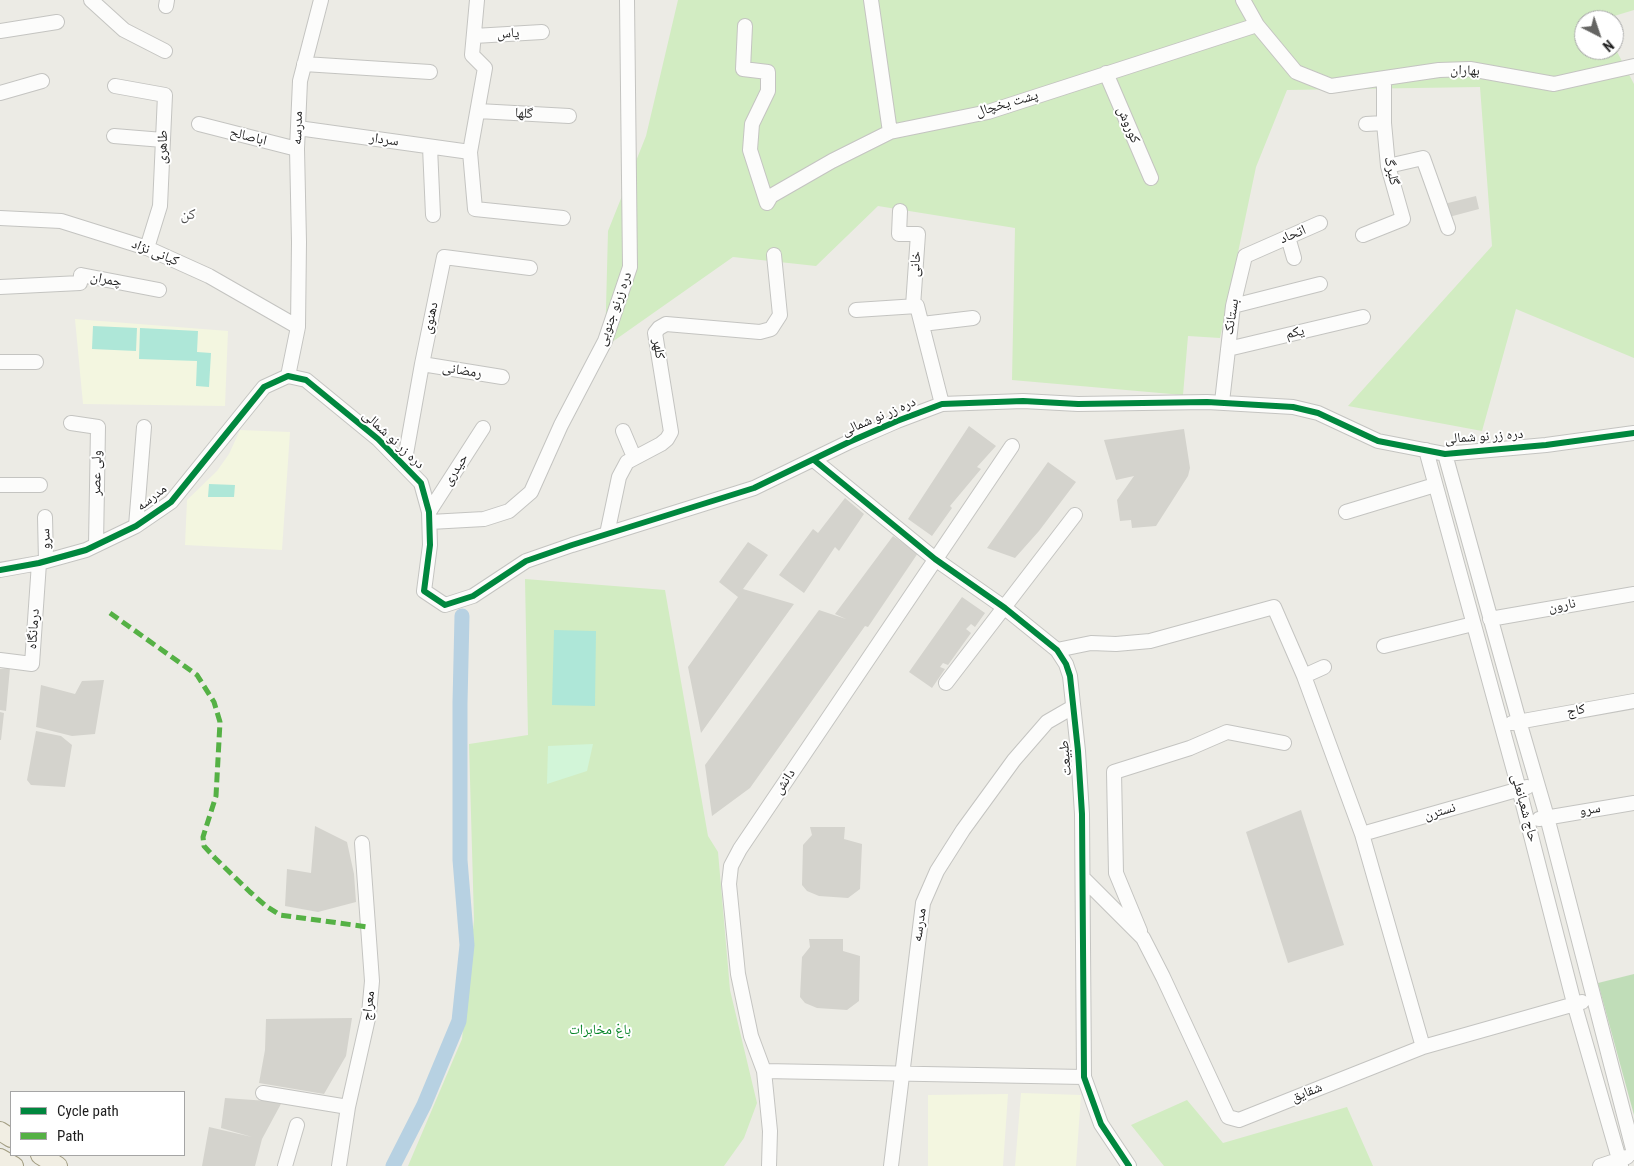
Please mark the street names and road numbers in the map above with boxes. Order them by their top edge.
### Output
street label: یاس [496,25,520,43]
street label: بهاران [1450,62,1480,80]
street label: پشت یخچال [974,87,1040,121]
street label: کوروش [1113,104,1143,146]
street label: گلها [515,105,533,123]
street label: مدرسه [289,111,307,145]
street label: اباصالح [228,124,268,150]
street label: طاهری [154,130,172,164]
street label: سردار [368,130,400,150]
street label: گلبرگ [1380,155,1402,187]
street label: اتحاد [1277,222,1309,248]
street label: کیانی نژاد [129,236,181,270]
street label: خانی [907,250,925,278]
street label: چمران [89,269,123,291]
street label: دره زرنو جنوبی [594,270,636,348]
street label: بستانک [1221,298,1243,336]
street label: دهنوی [419,301,443,335]
street label: یکم [1284,323,1306,343]
street label: کلهر [648,338,668,360]
street label: رمضانی [441,360,483,382]
street label: دره زر نو شمالی [839,394,919,440]
street label: دره زر نو شمالی [358,407,428,473]
street label: دره زر نو شمالی [1444,426,1524,448]
street label: ولی عصر [88,450,106,496]
street label: حیدری [440,451,472,489]
street label: مدرسه [133,481,171,515]
street label: سرو [37,528,55,550]
street label: نارون [1547,595,1577,617]
street label: درمانگاه [24,608,44,650]
street label: کاج [1566,701,1586,721]
street label: طبیعت [1056,740,1076,776]
street label: دانش [770,766,800,798]
street label: حاج شعبانعلی [1507,772,1541,844]
street label: نسترن [1422,800,1458,824]
street label: سرو [1578,800,1602,820]
street label: مدرسه [909,907,931,943]
street label: معراج [359,990,379,1022]
street label: شقایق [1289,1079,1325,1107]

